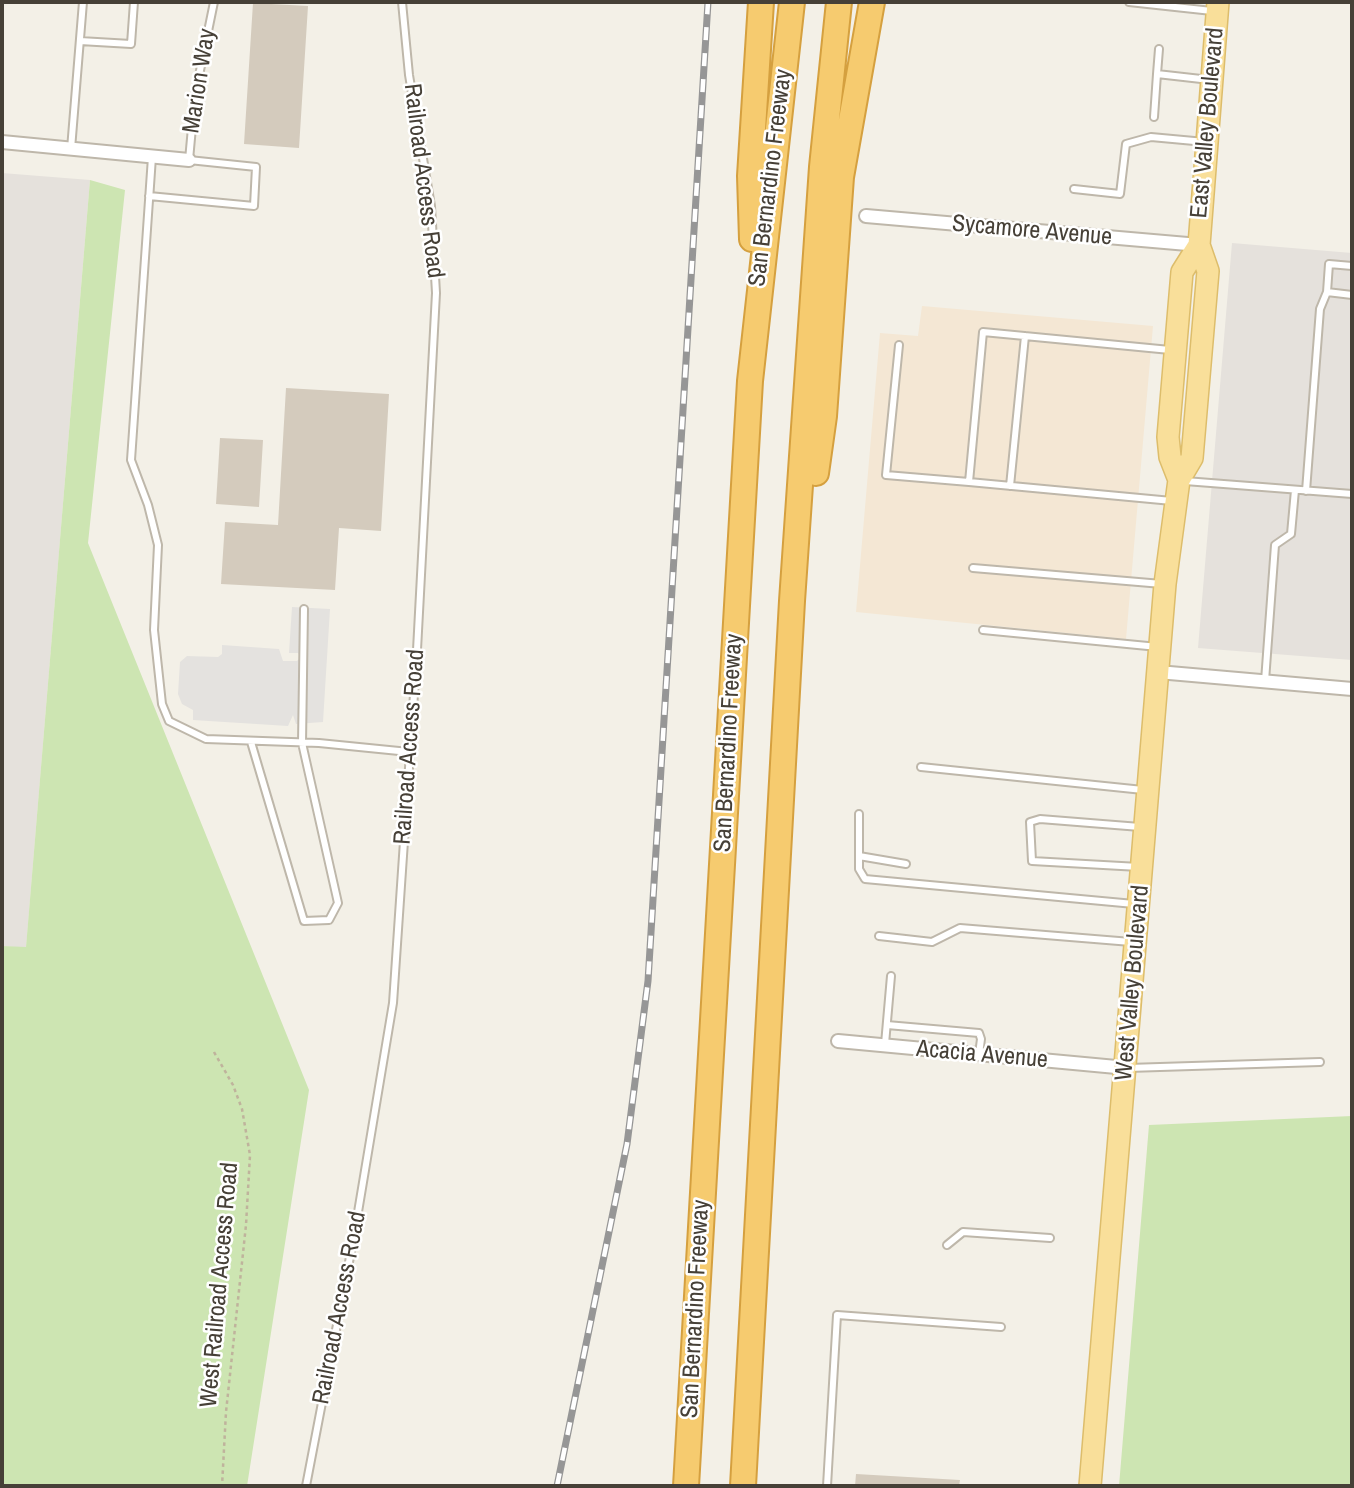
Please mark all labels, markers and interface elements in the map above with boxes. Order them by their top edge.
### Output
street label: Marion Way [178,27,222,135]
street label: East Valley Boulevard [1185,27,1231,219]
street label: San Bernardino Freeway [743,68,799,288]
street label: Railroad Access Road [397,82,449,280]
street label: Sycamore Avenue [951,210,1113,252]
street label: San Bernardino Freeway [709,633,749,853]
street label: Railroad Access Road [389,648,431,846]
street label: West Valley Boulevard [1110,884,1156,1082]
street label: Acacia Avenue [915,1035,1049,1075]
street label: West Railroad Access Road [195,1161,245,1409]
street label: San Bernardino Freeway [676,1199,716,1419]
street label: Railroad Access Road [307,1209,373,1407]

